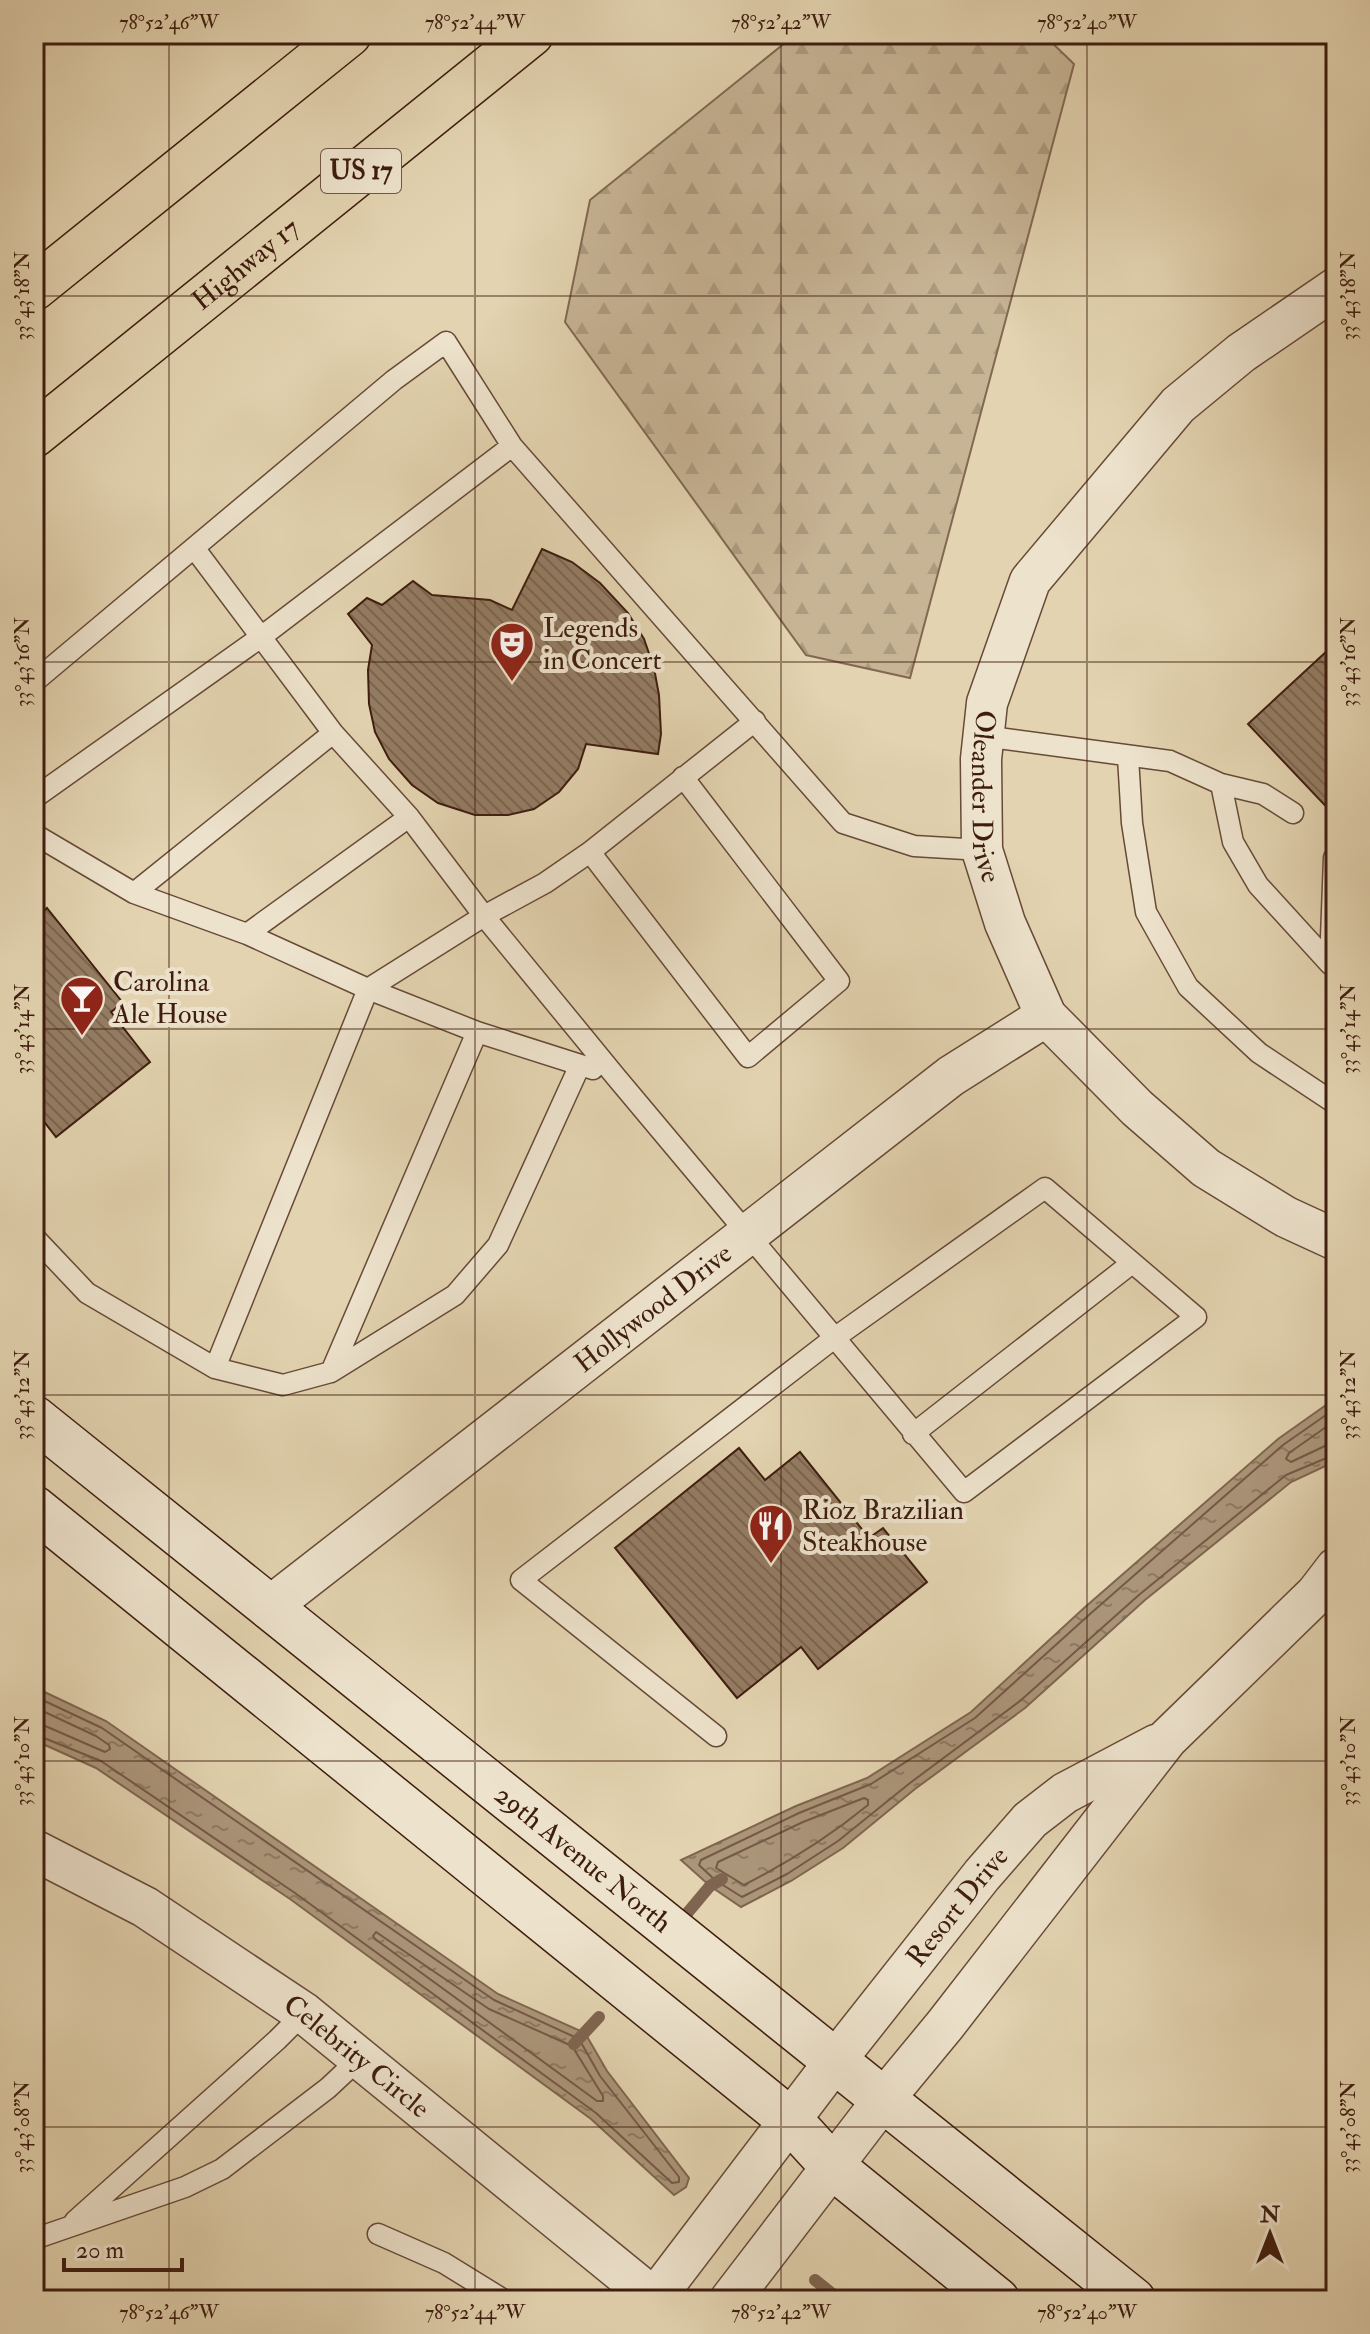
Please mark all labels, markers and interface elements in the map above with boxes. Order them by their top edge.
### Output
text: 78°52'46"W [119,10,219,35]
text: 78°52'44"W [425,10,526,35]
text: 78°52'42"W [731,10,831,35]
text: 78°52'40"W [1037,10,1138,35]
road number: US 17 [321,149,401,193]
street label: Highway 17 [185,210,307,318]
text: 33°43'18"N [10,251,35,341]
text: 33°43'18"N [1336,251,1361,341]
place label: Legends in Concert [543,611,662,678]
text: 33°43'16"N [10,617,35,707]
text: 33°43'16"N [1336,617,1361,707]
theatre icon: Legends in Concert [488,620,536,683]
street label: Oleander Drive [963,708,1009,887]
place label: Carolina Ale House [112,965,228,1032]
bar icon: Carolina Ale House [58,974,106,1037]
text: 33°43'14"N [10,984,35,1074]
text: 33°43'14"N [1336,984,1361,1074]
street label: Hollywood Drive [567,1236,739,1380]
text: 33°43'12"N [10,1350,35,1440]
text: 33°43'12"N [1336,1350,1361,1440]
place label: Rioz Brazilian Steakhouse [802,1493,964,1560]
restaurant icon: Rioz Brazilian Steakhouse [747,1502,795,1565]
text: 33°43'10"N [10,1716,35,1806]
text: 33°43'10"N [1336,1716,1361,1806]
street label: 29th Avenue North [487,1777,679,1940]
street label: Resort Drive [899,1839,1016,1974]
street label: Celebrity Circle [277,1987,437,2126]
text: 33°43'08"N [10,2081,35,2173]
text: 33°43'08"N [1336,2081,1361,2173]
north arrow [1230,2194,1310,2274]
text: N [1259,2201,1280,2229]
scale bar [64,2222,182,2272]
text: 20 m [76,2235,125,2266]
text: 78°52'46"W [119,2300,219,2325]
text: 78°52'44"W [425,2300,526,2325]
text: 78°52'42"W [731,2300,831,2325]
text: 78°52'40"W [1037,2300,1138,2325]

